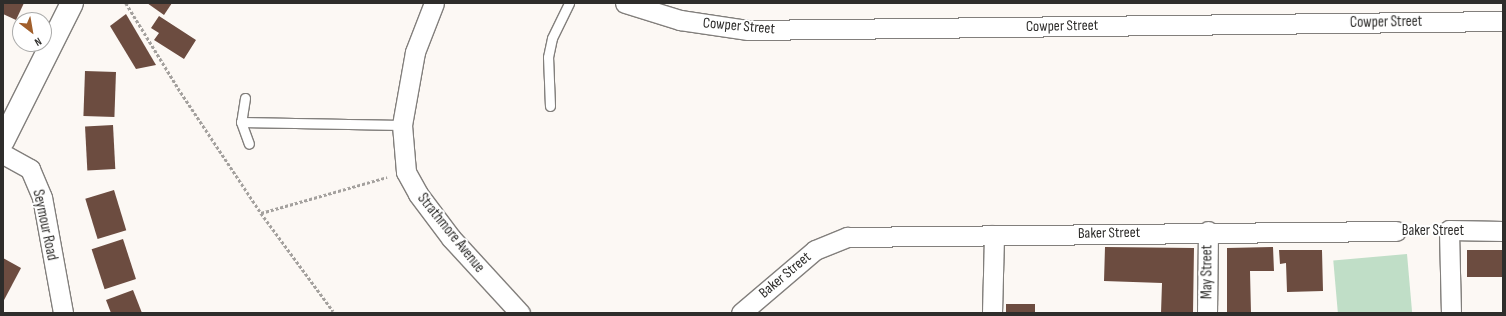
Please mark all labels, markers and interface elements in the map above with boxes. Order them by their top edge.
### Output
north arrow [12,12,52,52]
street label: Cowper Street [1350,12,1422,32]
street label: Cowper Street [702,14,776,38]
street label: Cowper Street [1026,16,1098,36]
text: N [32,35,44,49]
street label: Seymour Road [29,188,61,262]
street label: Strathmore Avenue [414,190,488,276]
street label: Baker Street [1402,222,1464,240]
street label: Baker Street [1078,223,1140,243]
street label: May Street [1198,245,1216,299]
street label: Baker Street [755,248,815,302]

